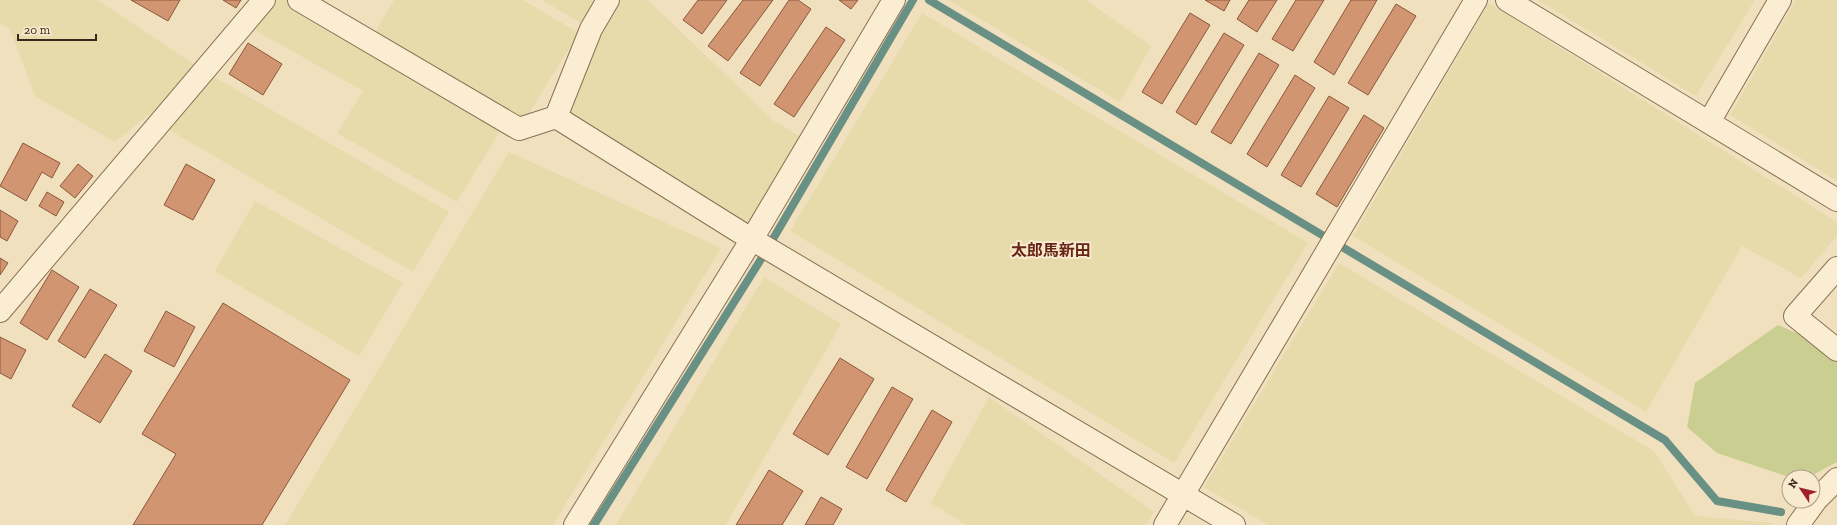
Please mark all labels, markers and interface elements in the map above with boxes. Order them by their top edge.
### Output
scale bar [18,16,96,42]
text: 20 m [24,23,51,37]
district label: 太郎馬新田 [1011,241,1091,260]
north arrow [1781,469,1821,509]
text: N [1785,476,1801,491]

